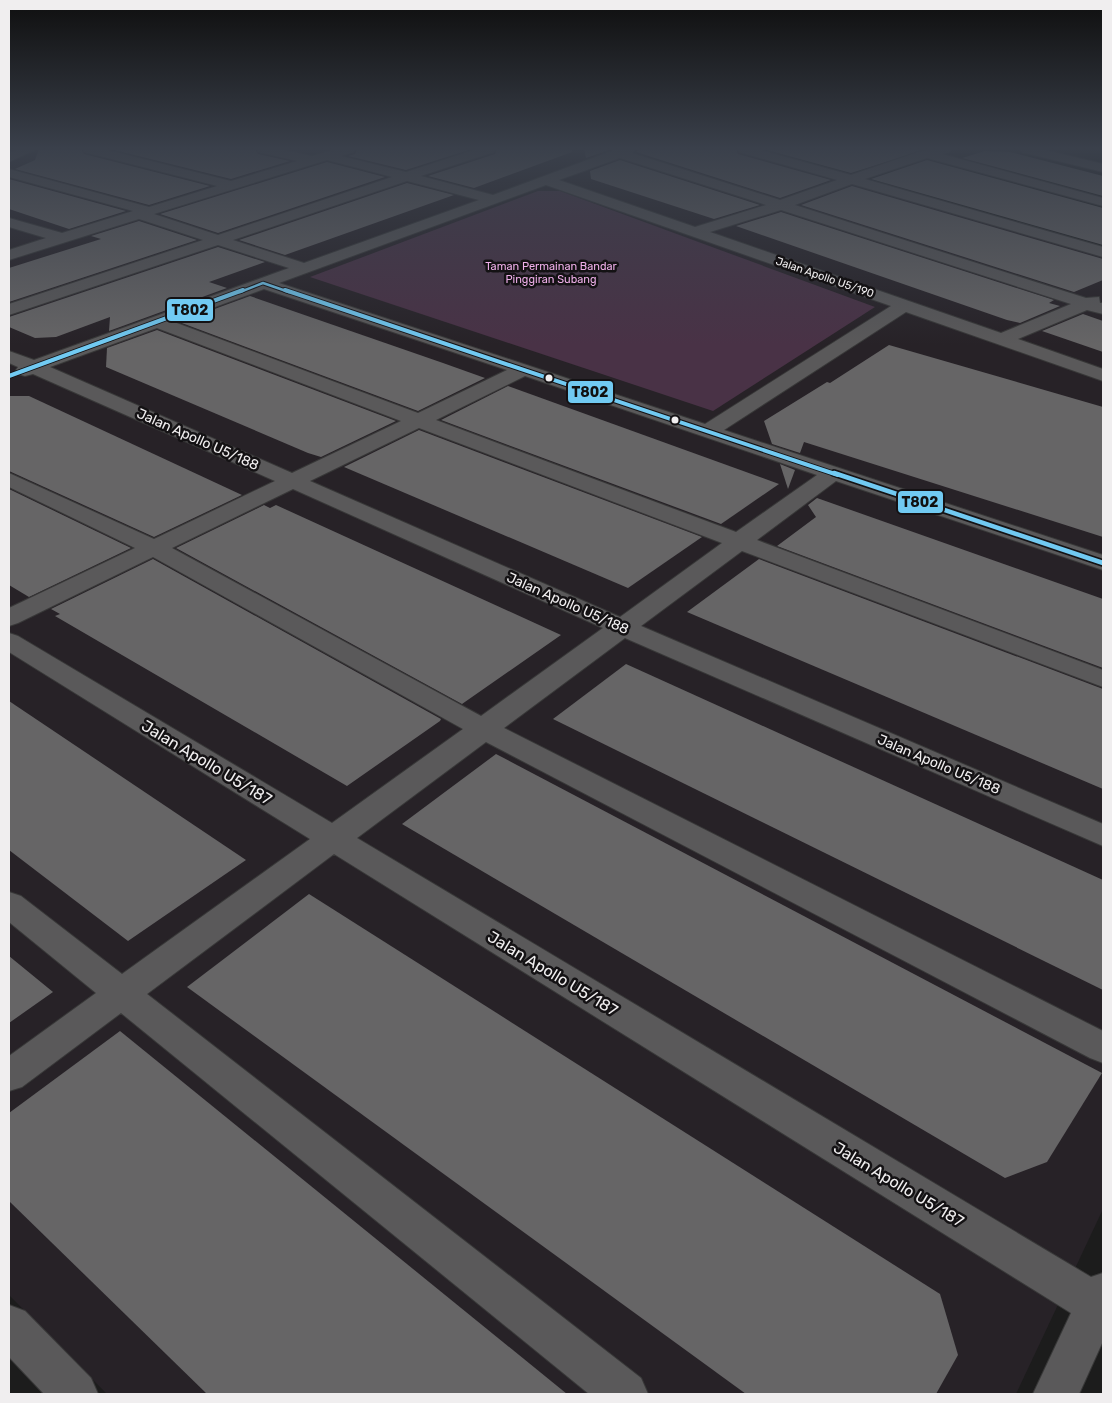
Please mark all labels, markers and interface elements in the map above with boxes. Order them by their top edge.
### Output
street label: Jalan Apollo U5/190 [774,255,876,300]
park label: Taman Permainan Bandar Pinggiran Subang [485,260,618,286]
line badge: T802 [166,298,214,322]
text: T802 [172,302,208,319]
unlabelled marker [544,373,554,383]
line badge: T802 [567,380,614,404]
text: T802 [572,384,608,401]
street label: Jalan Apollo U5/188 [134,405,262,474]
unlabelled marker [670,415,680,425]
line badge: T802 [897,490,944,514]
text: T802 [902,494,938,511]
street label: Jalan Apollo U5/188 [504,569,632,638]
street label: Jalan Apollo U5/187 [138,716,275,809]
street label: Jalan Apollo U5/188 [875,731,1003,798]
street label: Jalan Apollo U5/187 [484,927,621,1020]
street label: Jalan Apollo U5/187 [830,1138,967,1231]

